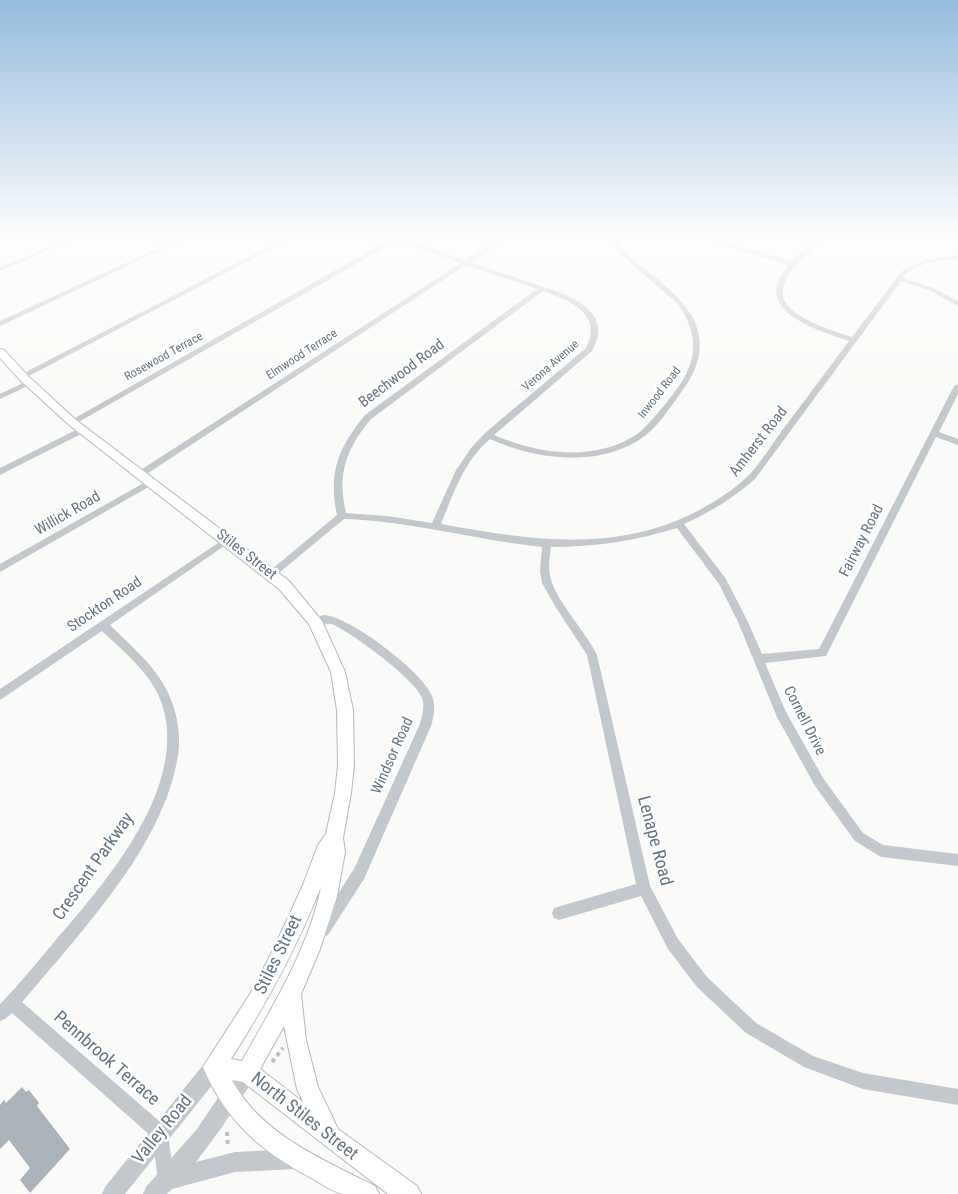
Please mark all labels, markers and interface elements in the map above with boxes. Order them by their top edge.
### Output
street label: Elmwood Terrace [264,327,340,383]
street label: Rosewood Terrace [122,330,206,384]
street label: Beechwood Road [356,336,448,412]
street label: Verona Avenue [520,337,582,395]
street label: Inwood Road [635,364,685,422]
street label: Amherst Road [726,404,792,480]
street label: Willick Road [32,488,104,540]
street label: Fairway Road [836,502,888,580]
street label: Stiles Street [212,526,280,584]
street label: Stockton Road [64,574,146,636]
street label: Cornell Drive [779,683,829,759]
street label: Windsor Road [368,715,418,797]
street label: Lenape Road [632,794,676,888]
street label: Crescent Parkway [49,809,139,925]
street label: Stiles Street [250,912,308,998]
street label: Pennbrook Terrace [49,1007,163,1111]
street label: North Stiles Street [246,1068,362,1166]
street label: Valley Road [129,1091,197,1169]

